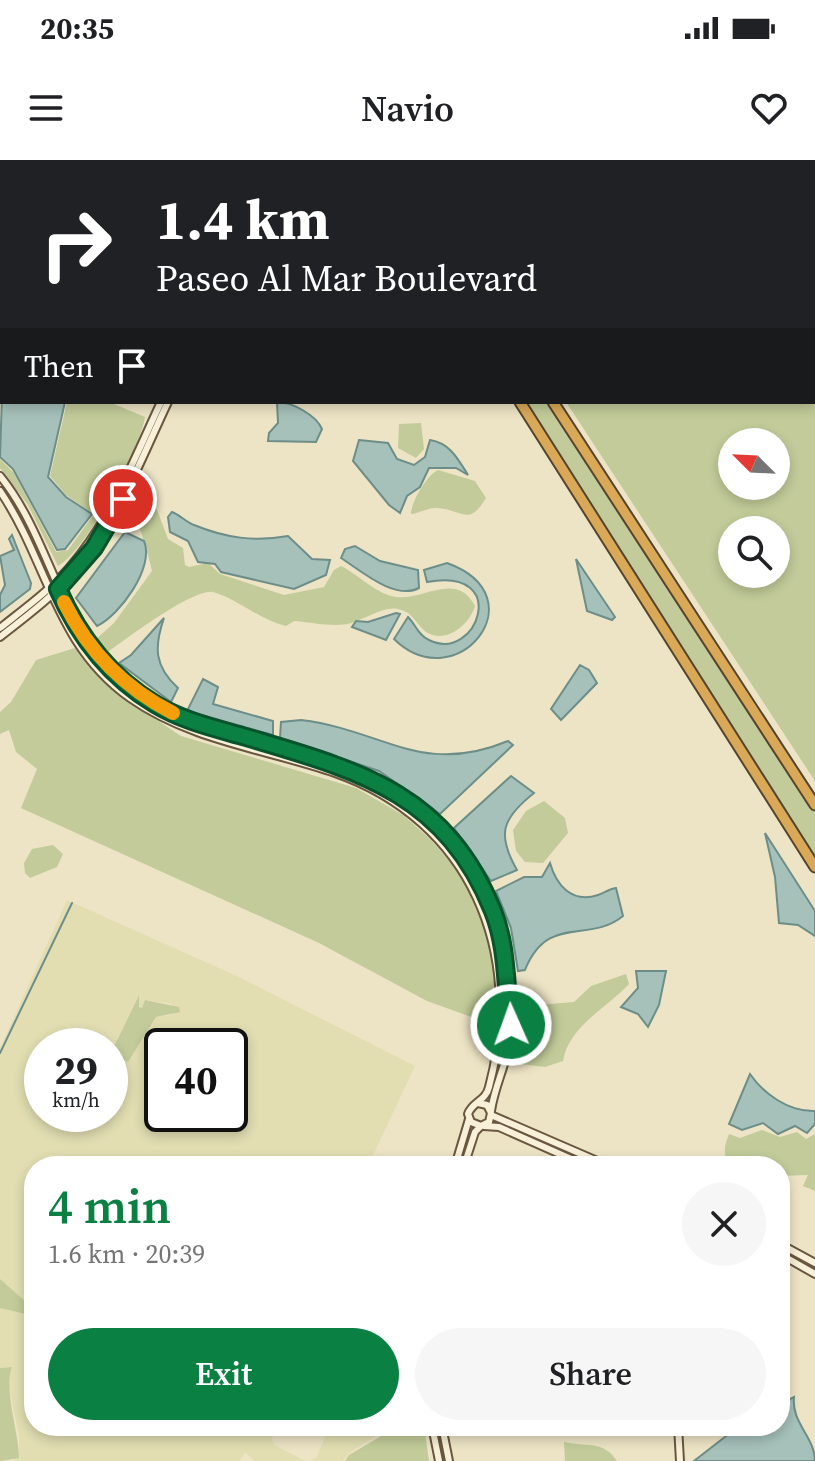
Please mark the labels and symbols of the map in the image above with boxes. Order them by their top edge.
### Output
north arrow [718,428,790,500]
pin [89,465,157,533]
position arrow [469,983,553,1067]
speed limit sign: 40 [144,1028,248,1132]

